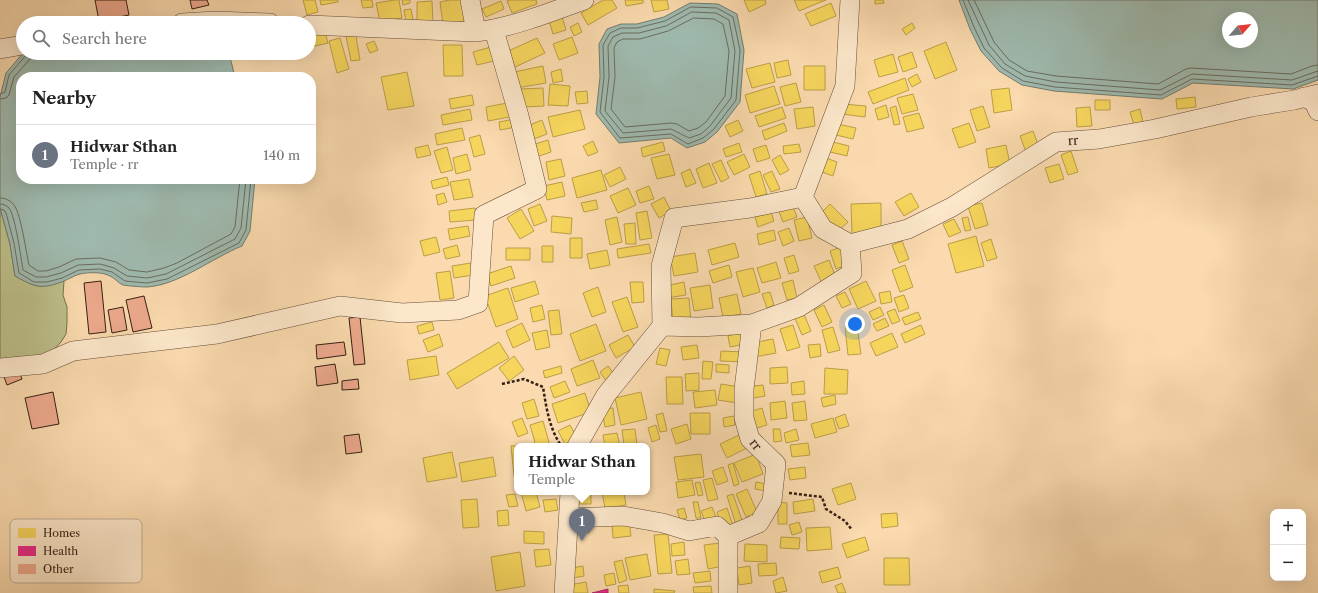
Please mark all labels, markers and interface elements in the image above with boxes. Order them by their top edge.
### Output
north arrow [1222,12,1258,48]
search box [16,16,316,60]
icon: search [30,27,52,49]
text: Search here [62,29,147,48]
text: Nearby [32,88,96,108]
street label: rr [1067,132,1080,148]
text: Hidwar Sthan [70,137,177,156]
text: 1 [42,147,48,163]
text: 140 m [263,147,300,163]
text: Temple · rr [70,156,139,172]
your location [845,314,865,334]
street label: rr [746,435,766,454]
popup [514,443,650,495]
text: Hidwar Sthan [528,452,636,471]
text: Temple [528,471,575,487]
pin: 1 [569,508,595,541]
map controls [1270,509,1306,581]
button: + [1270,509,1306,545]
legend [10,519,142,583]
text: Homes [43,526,80,540]
text: Health [43,544,78,558]
button: − [1270,545,1306,581]
text: Other [43,562,74,576]

